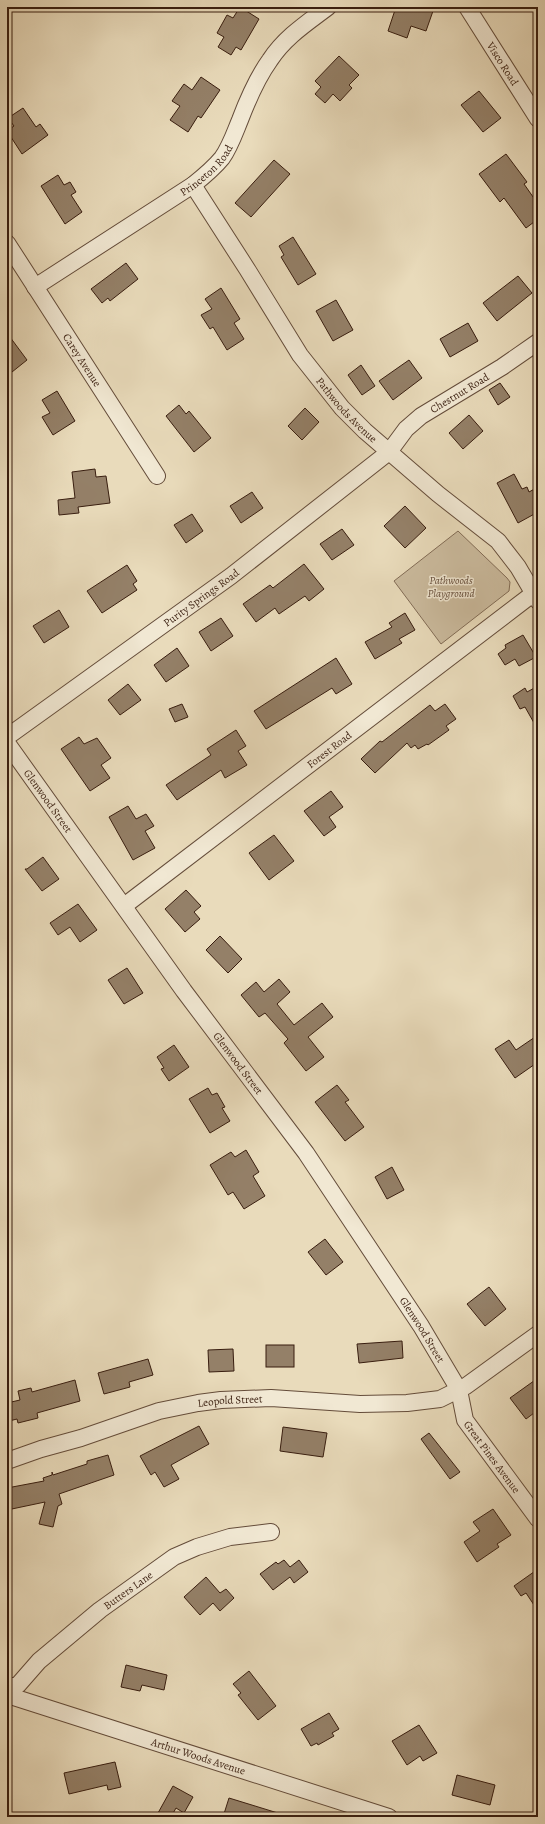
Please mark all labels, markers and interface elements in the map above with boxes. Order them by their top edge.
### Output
street label: Visco Road [482,38,522,89]
street label: Princeton Road [177,142,237,200]
street label: Carey Avenue [59,330,105,390]
street label: Chestnut Road [427,370,492,417]
street label: Pathwoods Avenue [312,374,380,446]
street label: Purity Springs Road [160,565,242,630]
park label: Pathwoods Playground [427,573,475,601]
street label: Forest Road [304,728,355,772]
street label: Glenwood Street [20,766,76,836]
street label: Glenwood Street [210,1029,267,1098]
street label: Glenwood Street [396,1294,448,1366]
street label: Leopold Street [197,1391,263,1411]
street label: Great Pines Avenue [460,1418,524,1496]
street label: Butters Lane [101,1568,156,1613]
street label: Arthur Woods Avenue [148,1734,247,1779]

